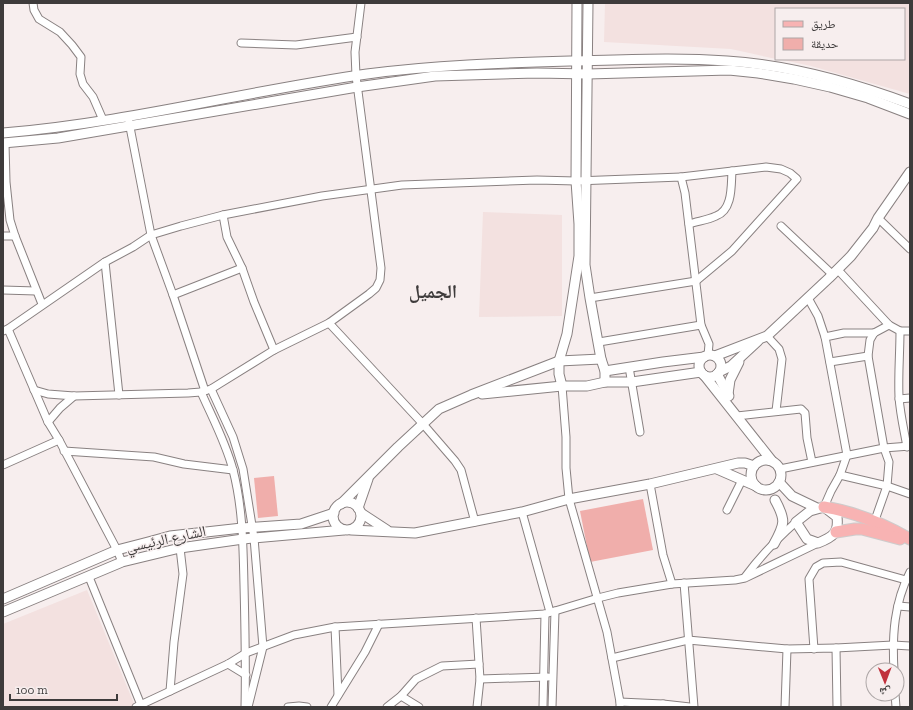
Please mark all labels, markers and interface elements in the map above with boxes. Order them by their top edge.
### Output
legend [775,8,905,60]
text: طريق [811,17,836,31]
text: حديقة [811,37,839,51]
district label: الجميل [409,280,457,303]
street label: الشارع الرئيسي [124,522,208,559]
north arrow [865,662,905,702]
scale bar [10,676,117,702]
text: 100 m [16,683,48,697]
text: ش [879,684,891,698]

